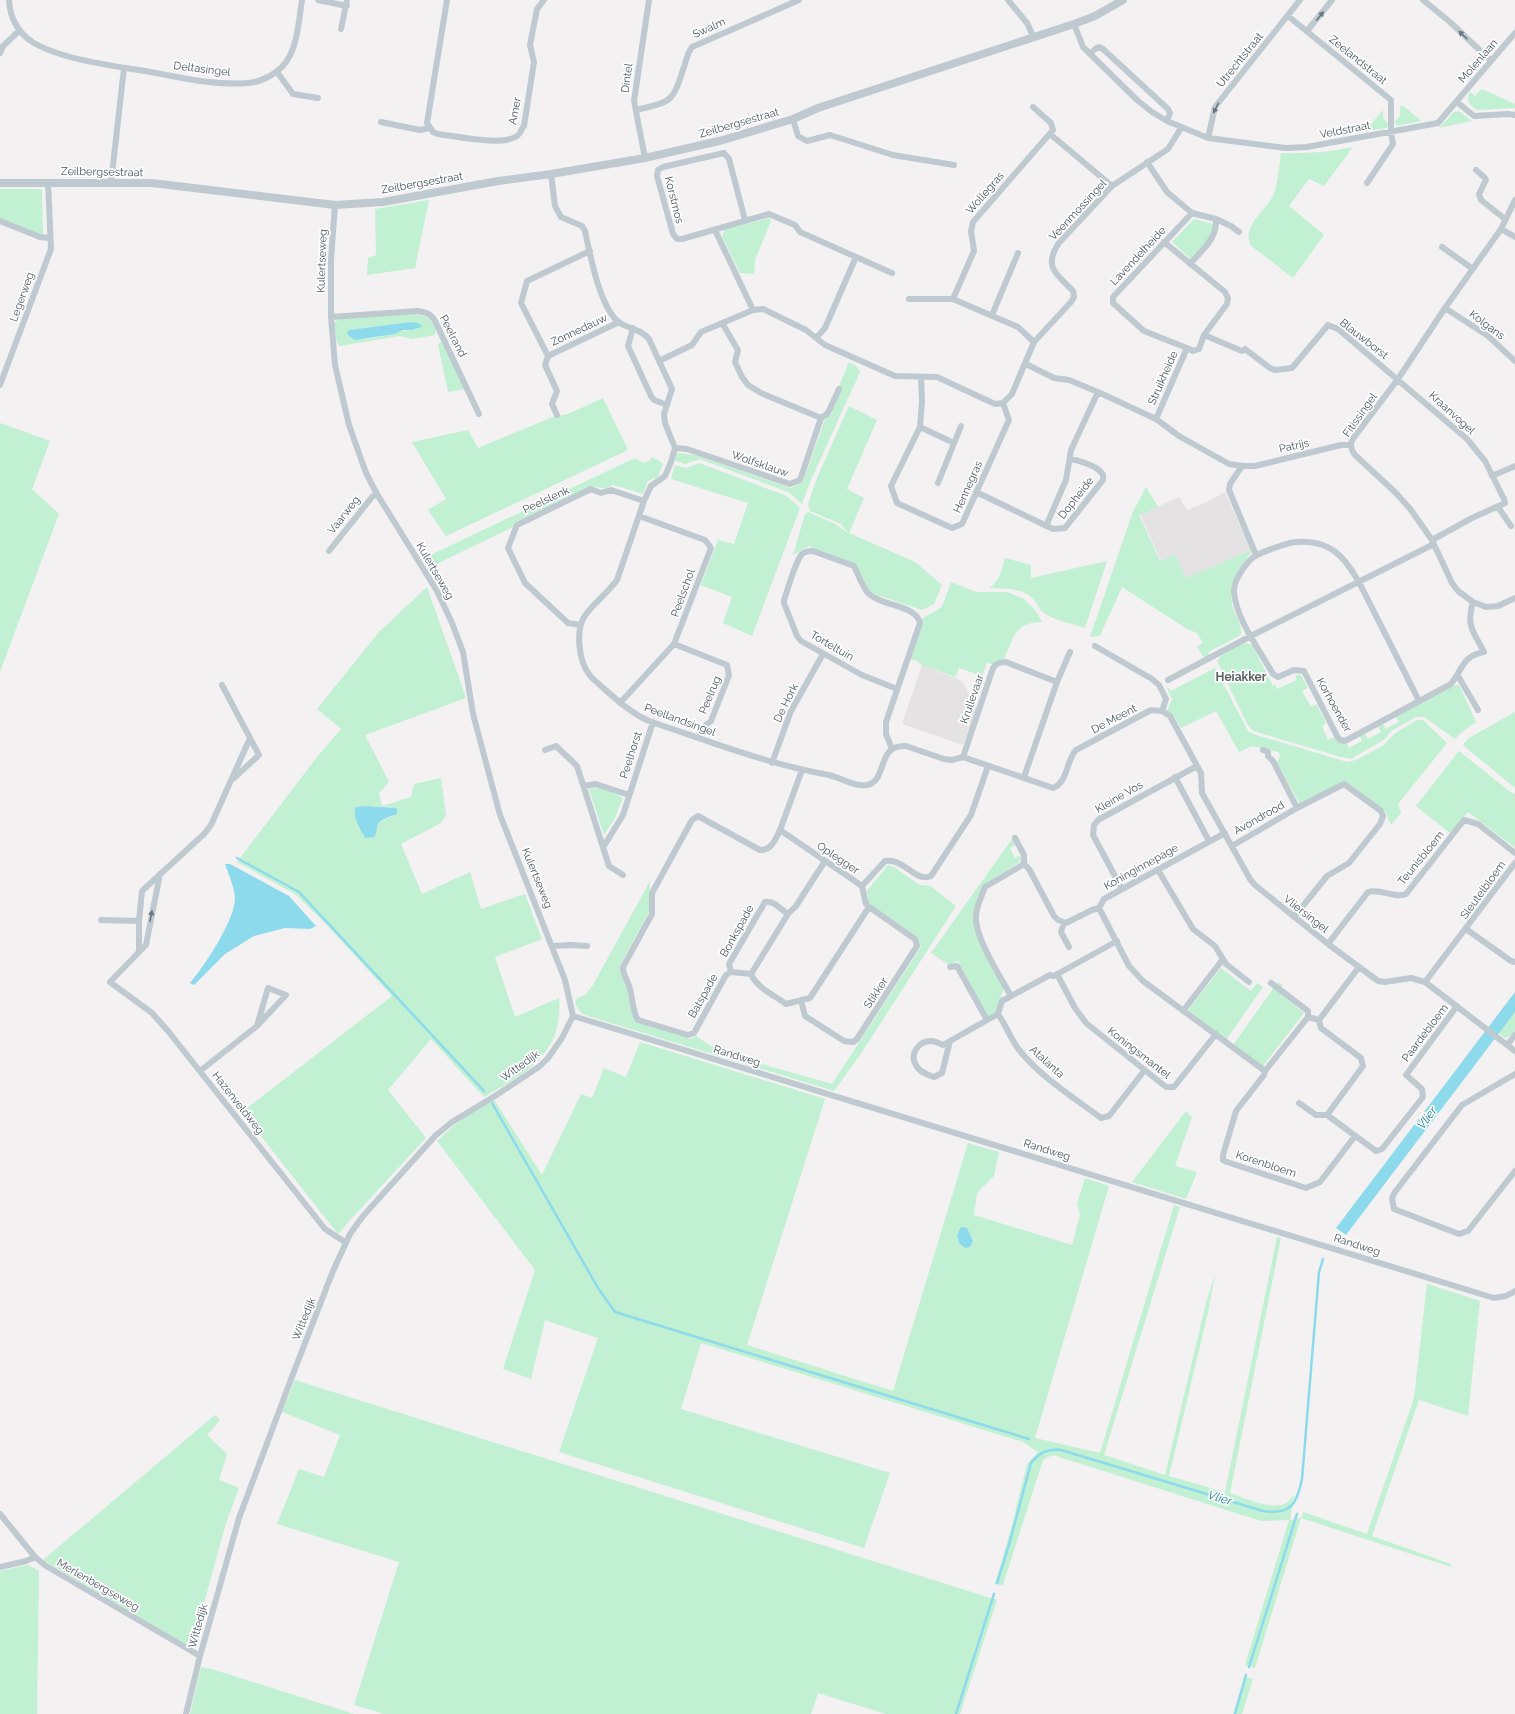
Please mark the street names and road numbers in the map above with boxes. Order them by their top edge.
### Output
street label: Swalm [691,15,727,41]
street label: Utrechtstraat [1214,30,1266,90]
street label: Zeelandstraat [1327,33,1390,87]
street label: Molenlaan [1456,37,1500,85]
street label: Deltasingel [173,59,231,79]
street label: Dintel [618,62,636,94]
street label: Amer [506,96,524,126]
street label: Zeilbergsestraat [698,105,781,141]
street label: Veldstraat [1318,119,1372,141]
street label: Zeilbergsestraat [61,165,144,179]
street label: Zeilbergsestraat [380,169,464,197]
street label: Wollegras [963,169,1007,217]
street label: Korstmos [662,175,686,225]
street label: Veenmossingel [1047,177,1109,243]
street label: Lavendelheide [1107,224,1169,288]
street label: Kulertseweg [314,229,330,293]
street label: Legerweg [7,270,37,324]
street label: Kolgans [1467,308,1507,342]
street label: Zonnedauw [549,311,609,349]
street label: Peelrand [437,313,469,359]
street label: Blauwborst [1337,316,1391,362]
street label: Struikheide [1145,349,1181,407]
street label: Kraanvogel [1426,389,1478,437]
street label: Fitissingel [1340,391,1380,439]
street label: Patrijs [1278,436,1310,456]
street label: Wolfsklauw [730,448,790,480]
street label: Hennegras [951,459,985,515]
street label: Dopheide [1056,474,1097,522]
street label: Peelslenk [521,484,571,516]
street label: Vaarweg [325,493,363,537]
street label: Kulertseweg [413,540,457,602]
street label: Peelschol [668,567,698,619]
street label: Torteltuin [808,628,856,664]
street label: Krullevaar [957,672,987,725]
street label: Peelrug [697,674,723,716]
street label: Korhoender [1314,676,1354,735]
street label: De Hork [771,681,801,724]
street label: Peellandsingel [642,701,718,739]
street label: De Meent [1089,701,1139,736]
street label: Peelhorst [617,730,645,780]
street label: Kleine Vos [1093,778,1145,816]
street label: Avondrood [1231,798,1287,838]
street label: Teunisbloem [1395,828,1447,888]
street label: Oplegger [814,839,862,877]
street label: Koninginnepage [1102,841,1181,893]
street label: Kulertseweg [519,846,555,910]
street label: Sleutelbloem [1458,858,1508,922]
street label: Vliersingel [1281,892,1331,936]
street label: Bonkspade [717,902,757,959]
street label: Batspade [686,971,721,1020]
street label: Stikker [861,975,891,1011]
street label: Paardebloem [1399,1002,1451,1064]
street label: Koningsmantel [1105,1024,1173,1082]
street label: Randweg [712,1043,762,1069]
street label: Atalanta [1027,1043,1067,1081]
street label: Wittedijk [498,1047,542,1085]
street label: Hazenveldweg [209,1069,267,1137]
street label: Randweg [1022,1137,1072,1163]
street label: Korenbloem [1234,1148,1298,1180]
street label: Randweg [1332,1231,1382,1259]
street label: Wittedijk [290,1295,319,1342]
street label: Merlenbergseweg [54,1556,142,1614]
street label: Wittedijk [186,1602,211,1650]

